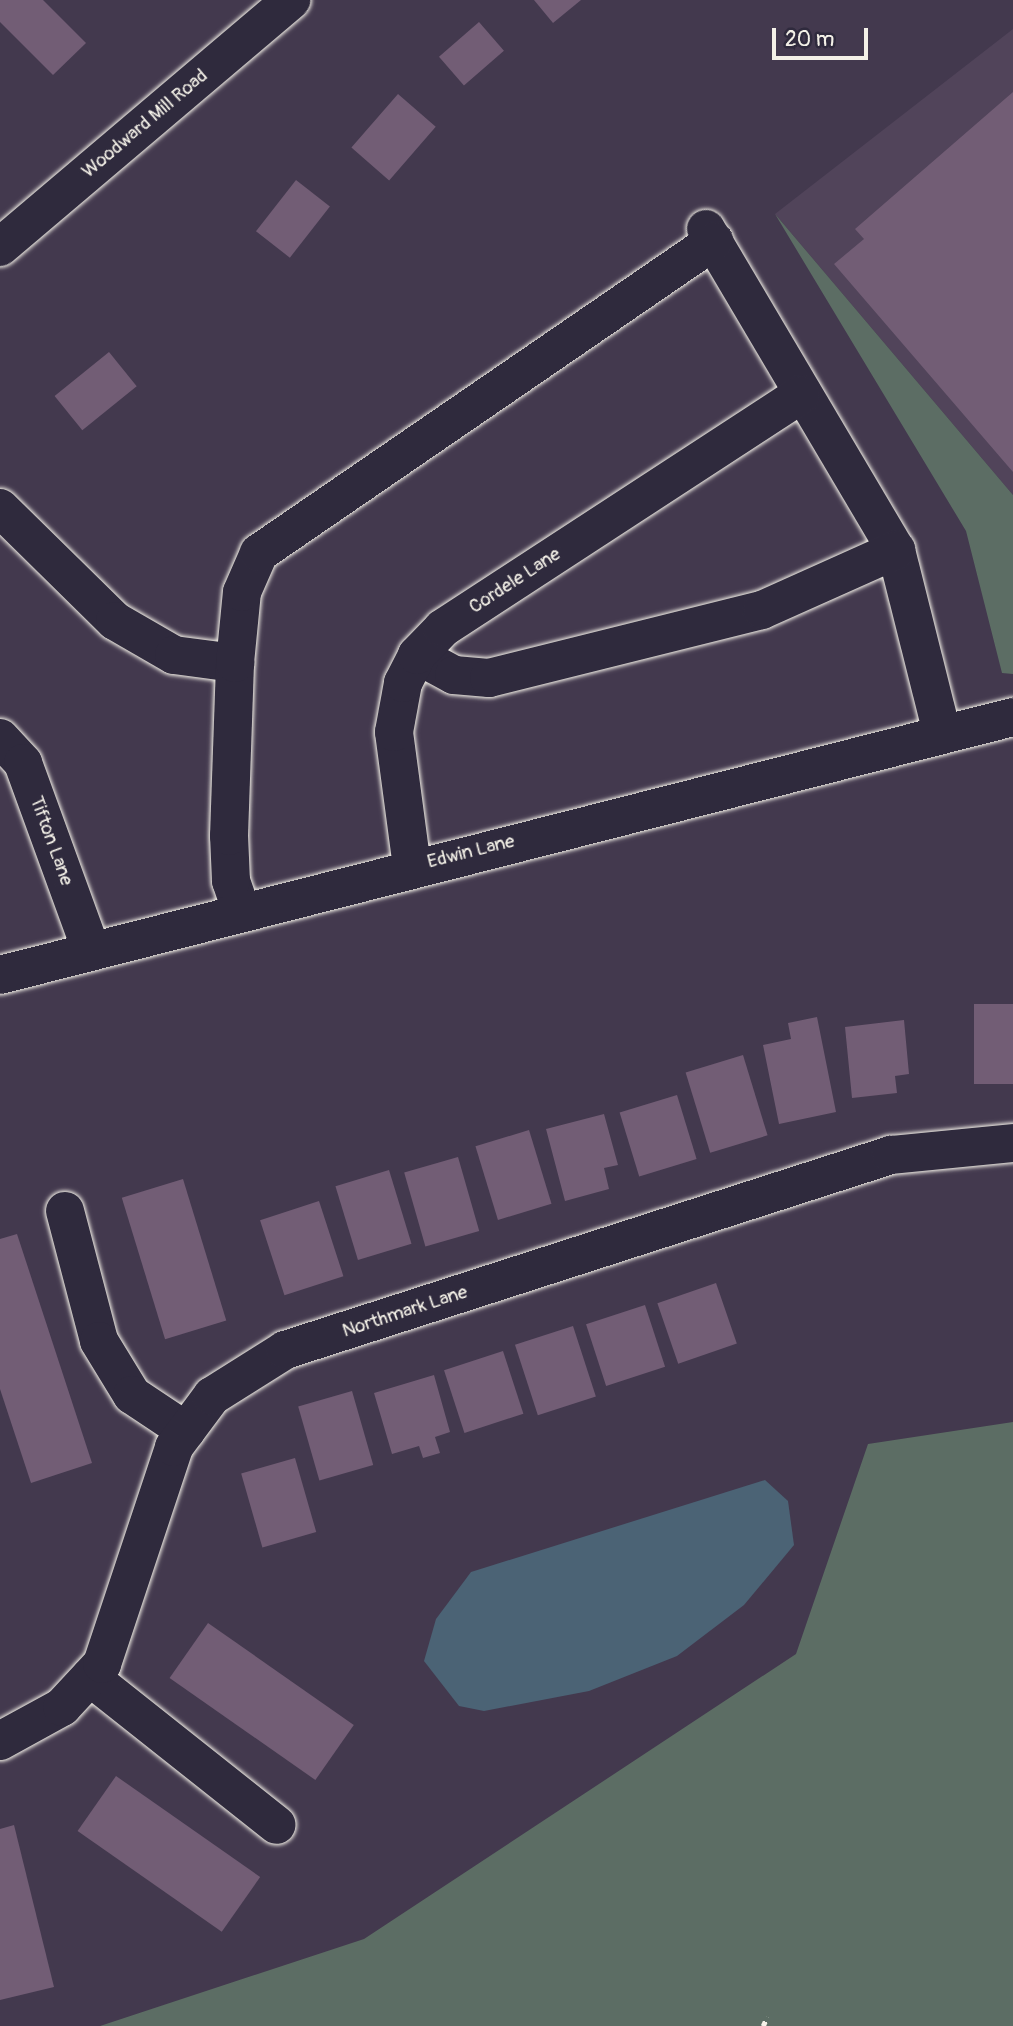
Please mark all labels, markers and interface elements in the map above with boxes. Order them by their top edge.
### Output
scale bar [775,14,871,58]
text: 20 m [785,26,834,53]
street label: Woodward Mill Road [78,65,212,183]
street label: Cordele Lane [465,543,565,619]
street label: Tifton Lane [24,793,78,889]
street label: Edwin Lane [425,830,517,874]
street label: Northmark Lane [340,1281,470,1343]

